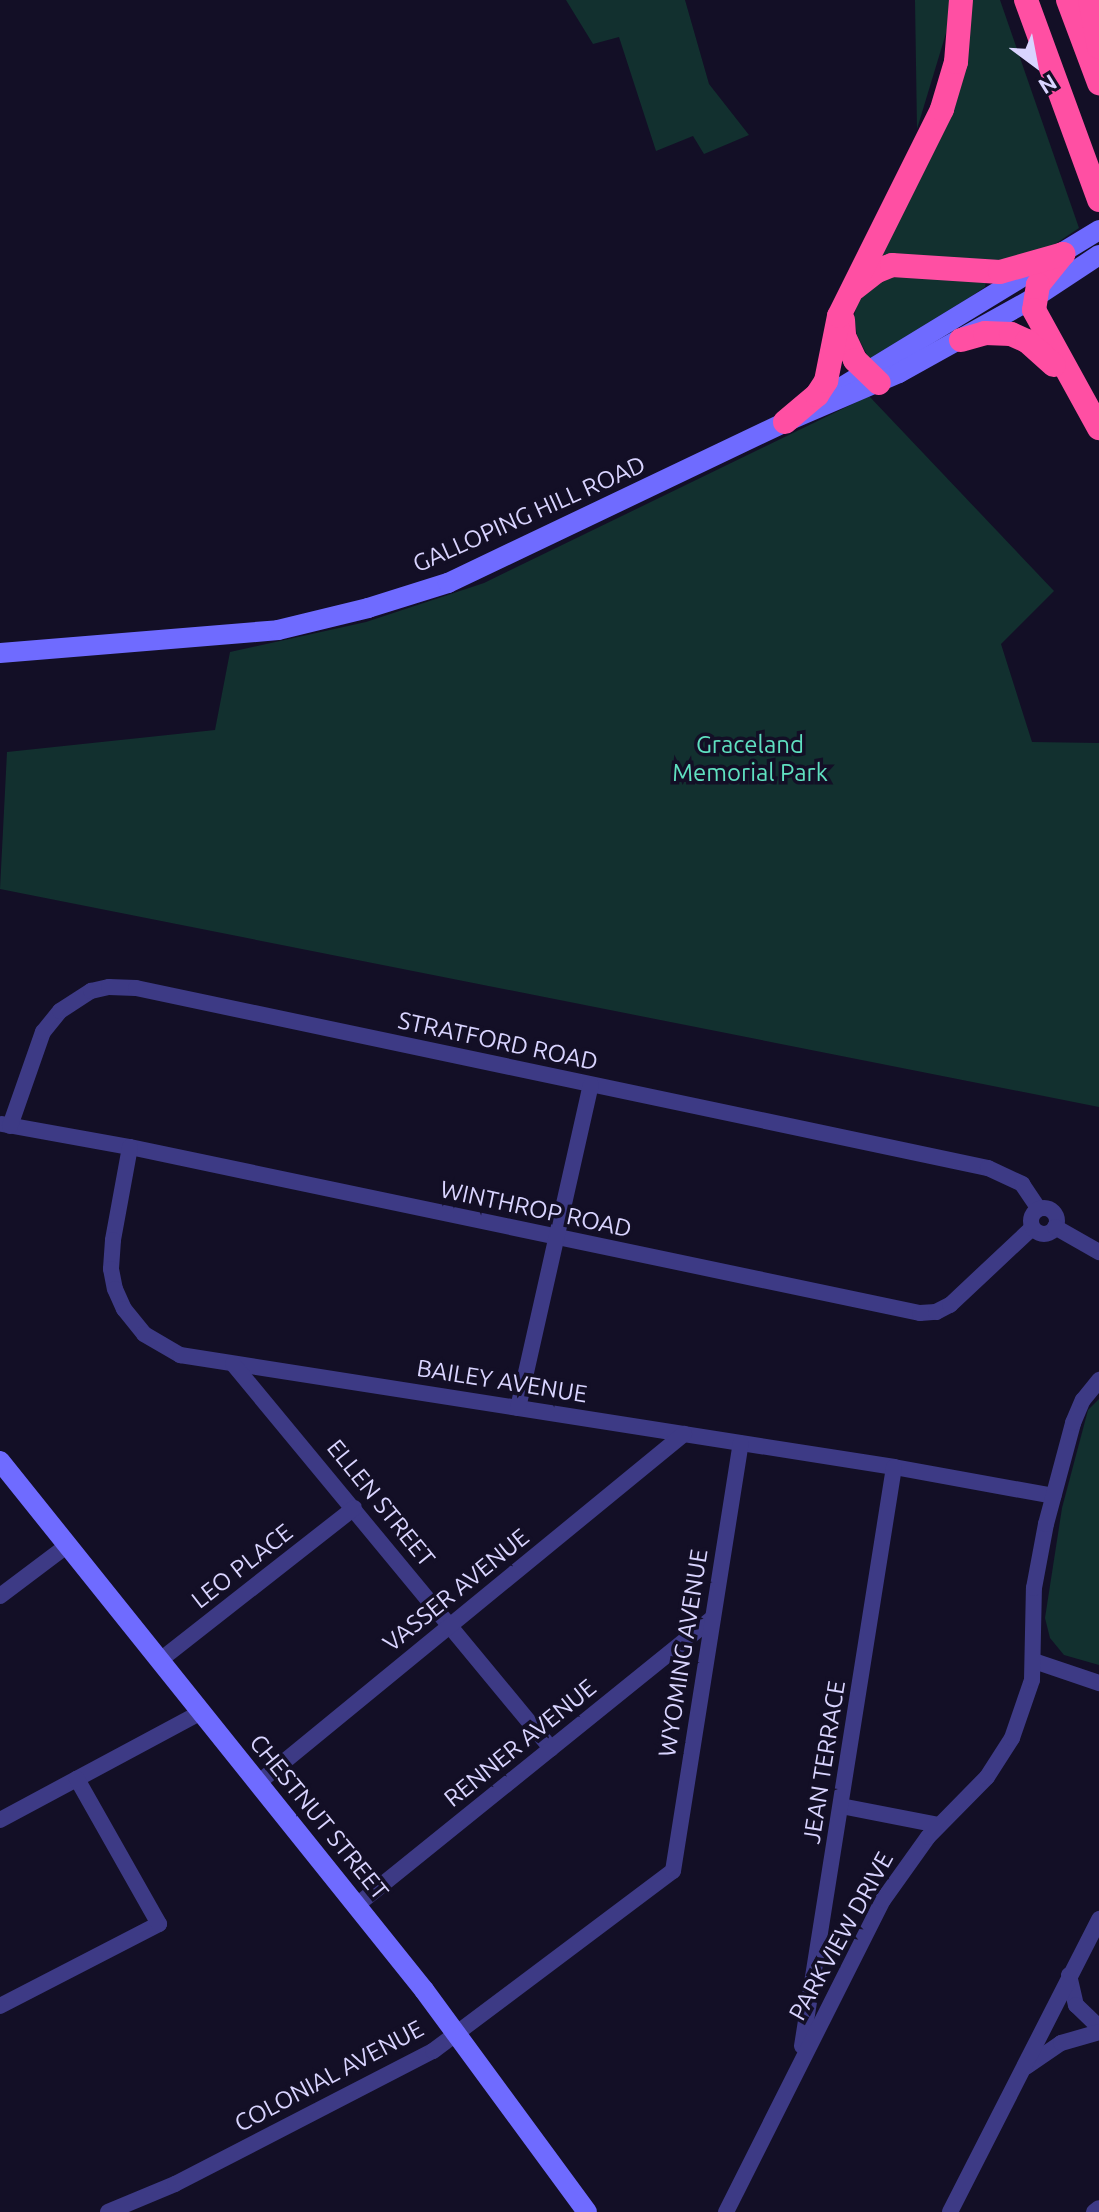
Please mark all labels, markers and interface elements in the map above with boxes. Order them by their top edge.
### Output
north arrow [995,24,1075,104]
text: N [1034,70,1062,100]
street label: GALLOPING HILL ROAD [408,450,650,578]
park label: Graceland Memorial Park [672,731,828,787]
street label: STRATFORD ROAD [395,1006,601,1076]
street label: WINTHROP ROAD [438,1175,634,1243]
street label: BAILEY AVENUE [415,1353,589,1409]
street label: ELLEN STREET [321,1434,441,1572]
street label: LEO PLACE [186,1518,298,1614]
street label: VASSER AVENUE [377,1522,535,1658]
street label: WYOMING AVENUE [652,1547,714,1759]
street label: RENNER AVENUE [438,1673,602,1813]
street label: JEAN TERRACE [797,1678,851,1846]
street label: CHESTNUT STREET [244,1729,394,1905]
street label: PARKVIEW DRIVE [783,1847,899,2025]
street label: COLONIAL AVENUE [230,2014,428,2138]

